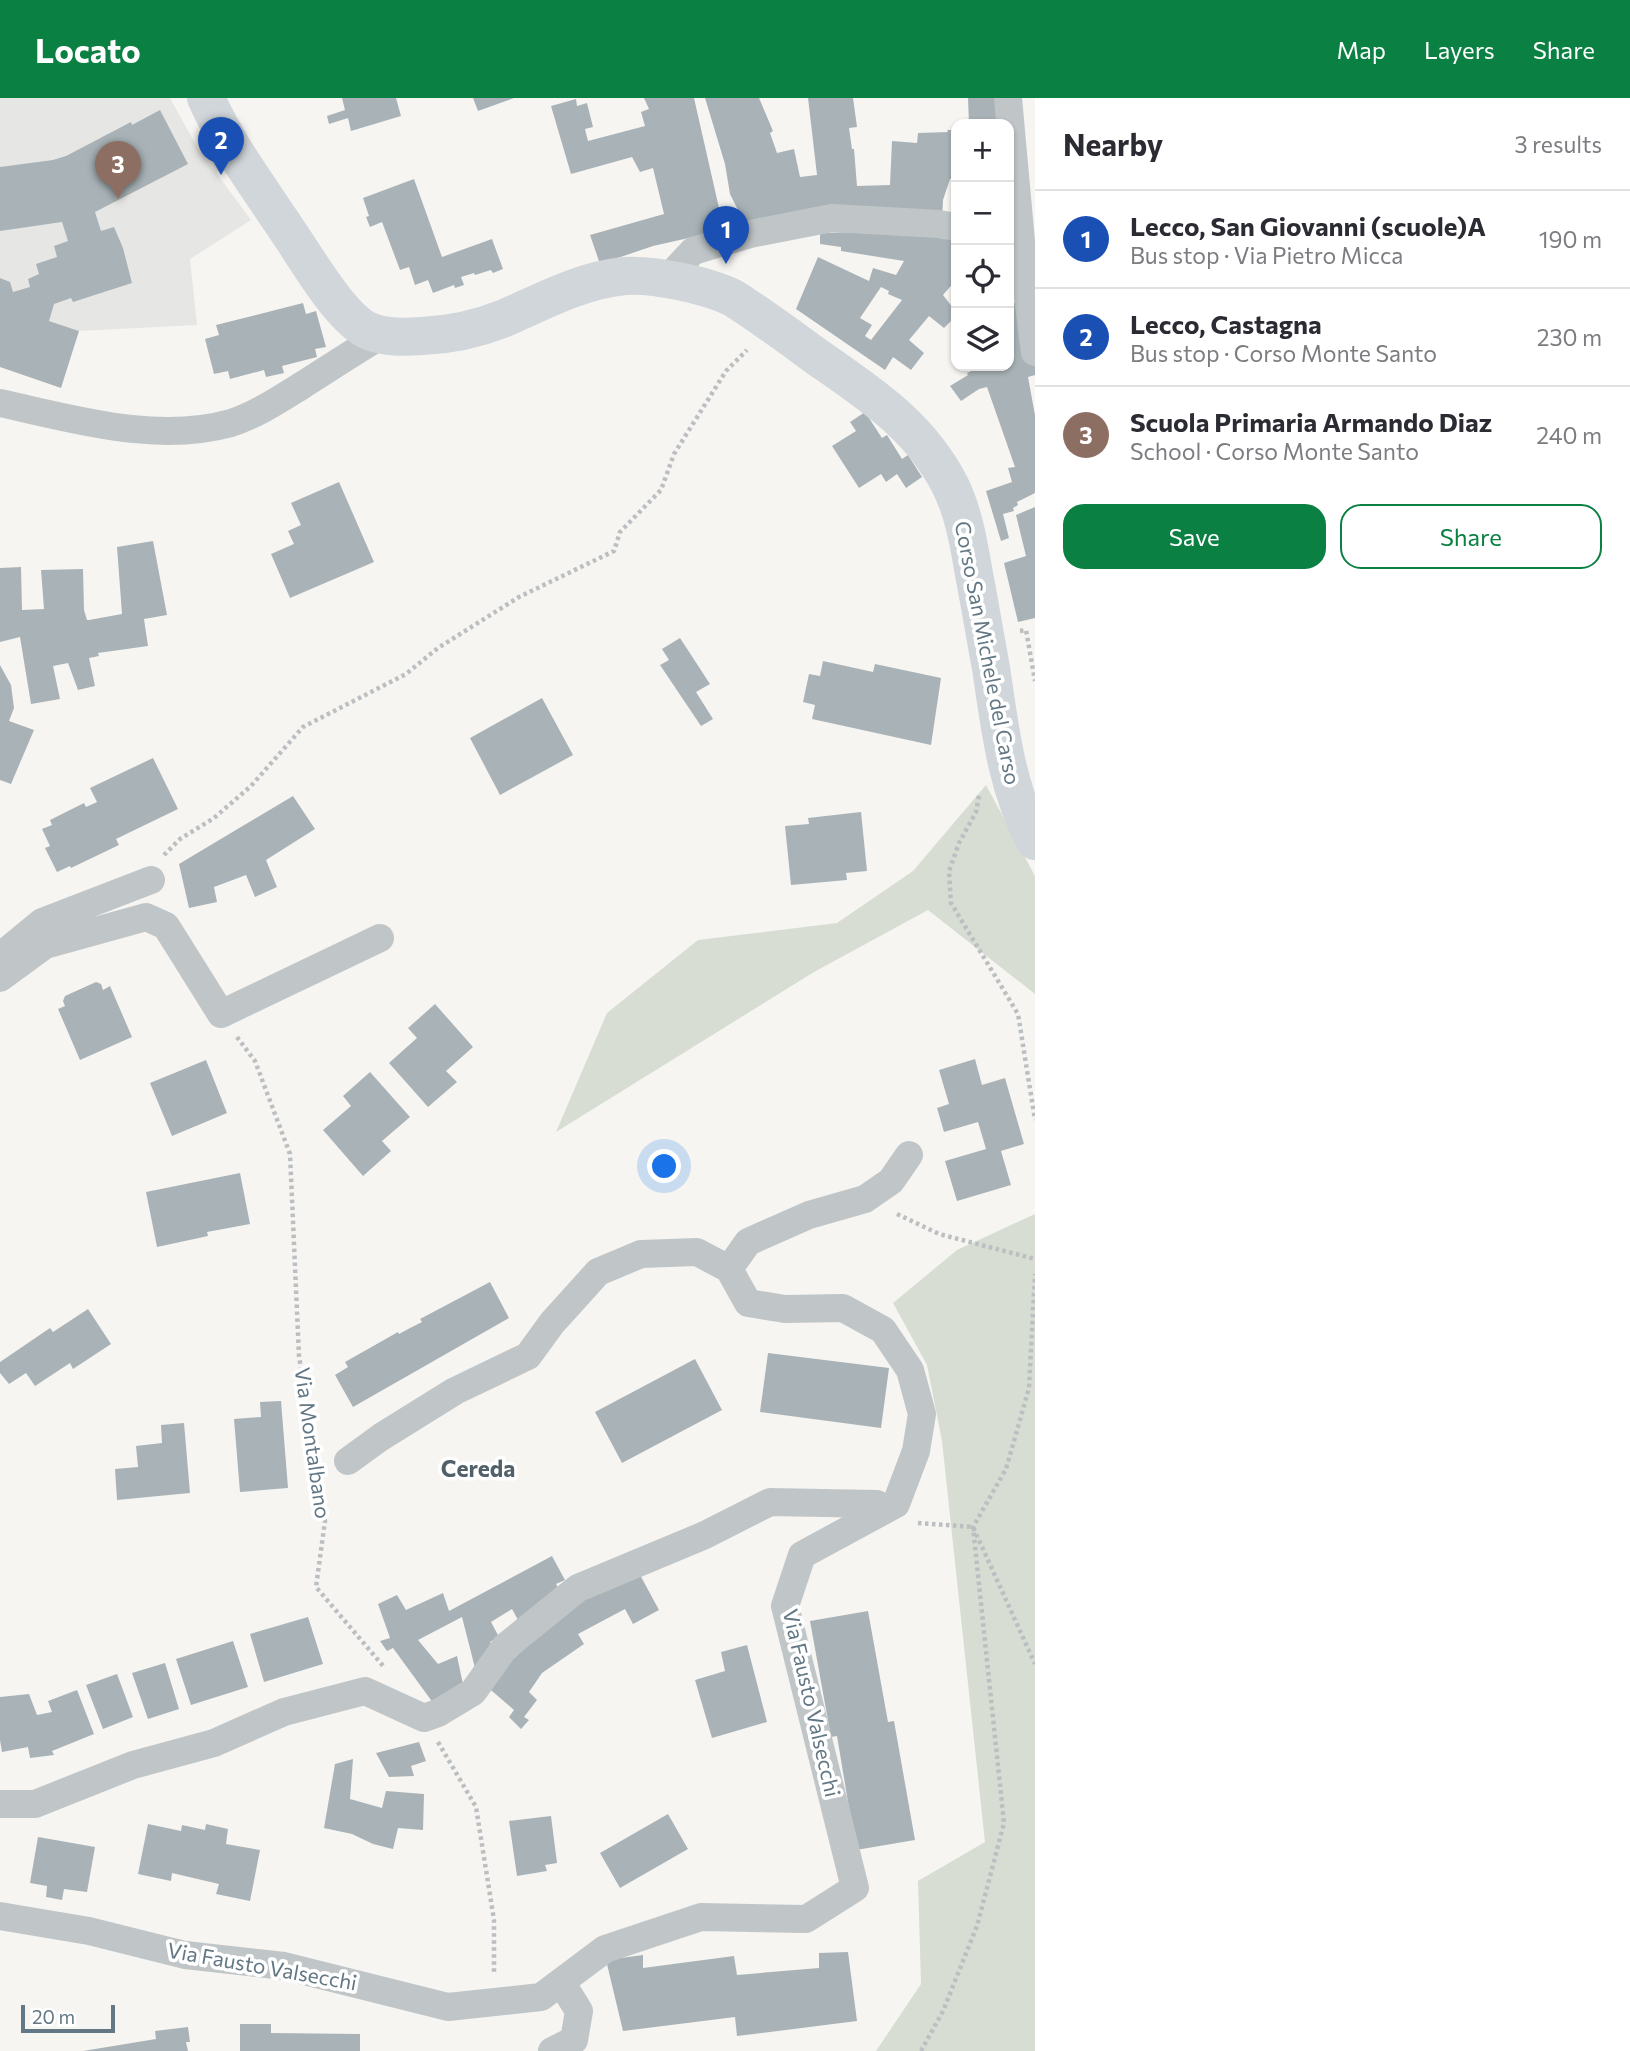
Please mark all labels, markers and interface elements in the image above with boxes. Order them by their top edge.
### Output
text: Locato [35,29,141,70]
text: Map [1337,35,1386,64]
text: Layers [1424,35,1495,64]
text: Share [1533,35,1595,64]
pin: 2 [198,117,244,175]
map controls [951,119,1014,371]
button: + [951,119,1014,182]
text: Nearby [1063,125,1163,162]
text: 3 results [1515,130,1602,158]
pin: 3 [95,141,141,199]
button: − [951,182,1014,245]
pin: 1 [703,206,749,264]
text: Lecco, San Giovanni (scuole)A [1130,210,1486,241]
text: 1 [1081,225,1091,253]
text: 190 m [1539,225,1602,253]
text: Bus stop · Via Pietro Micca [1130,241,1403,269]
button: locate [951,245,1014,308]
button: layers [951,308,1014,371]
text: Lecco, Castagna [1130,308,1322,339]
text: 2 [1079,323,1093,351]
text: 230 m [1537,323,1602,351]
text: Bus stop · Corso Monte Santo [1130,339,1437,367]
text: Scuola Primaria Armando Diaz [1130,406,1492,437]
text: 3 [1079,421,1093,449]
text: 240 m [1536,421,1602,449]
text: School · Corso Monte Santo [1130,437,1419,465]
button: Save [1063,504,1326,569]
button: Share [1340,504,1602,569]
street label: Corso San Michele del Carso [951,519,1026,787]
your location [647,1149,681,1183]
street label: Via Montalbano [291,1366,336,1520]
district label: Cereda [441,1454,515,1482]
street label: Via Fausto Valsecchi [779,1606,846,1799]
street label: Via Fausto Valsecchi [165,1937,359,1995]
scale bar [21,2002,116,2034]
text: 20 m [32,2005,75,2028]

